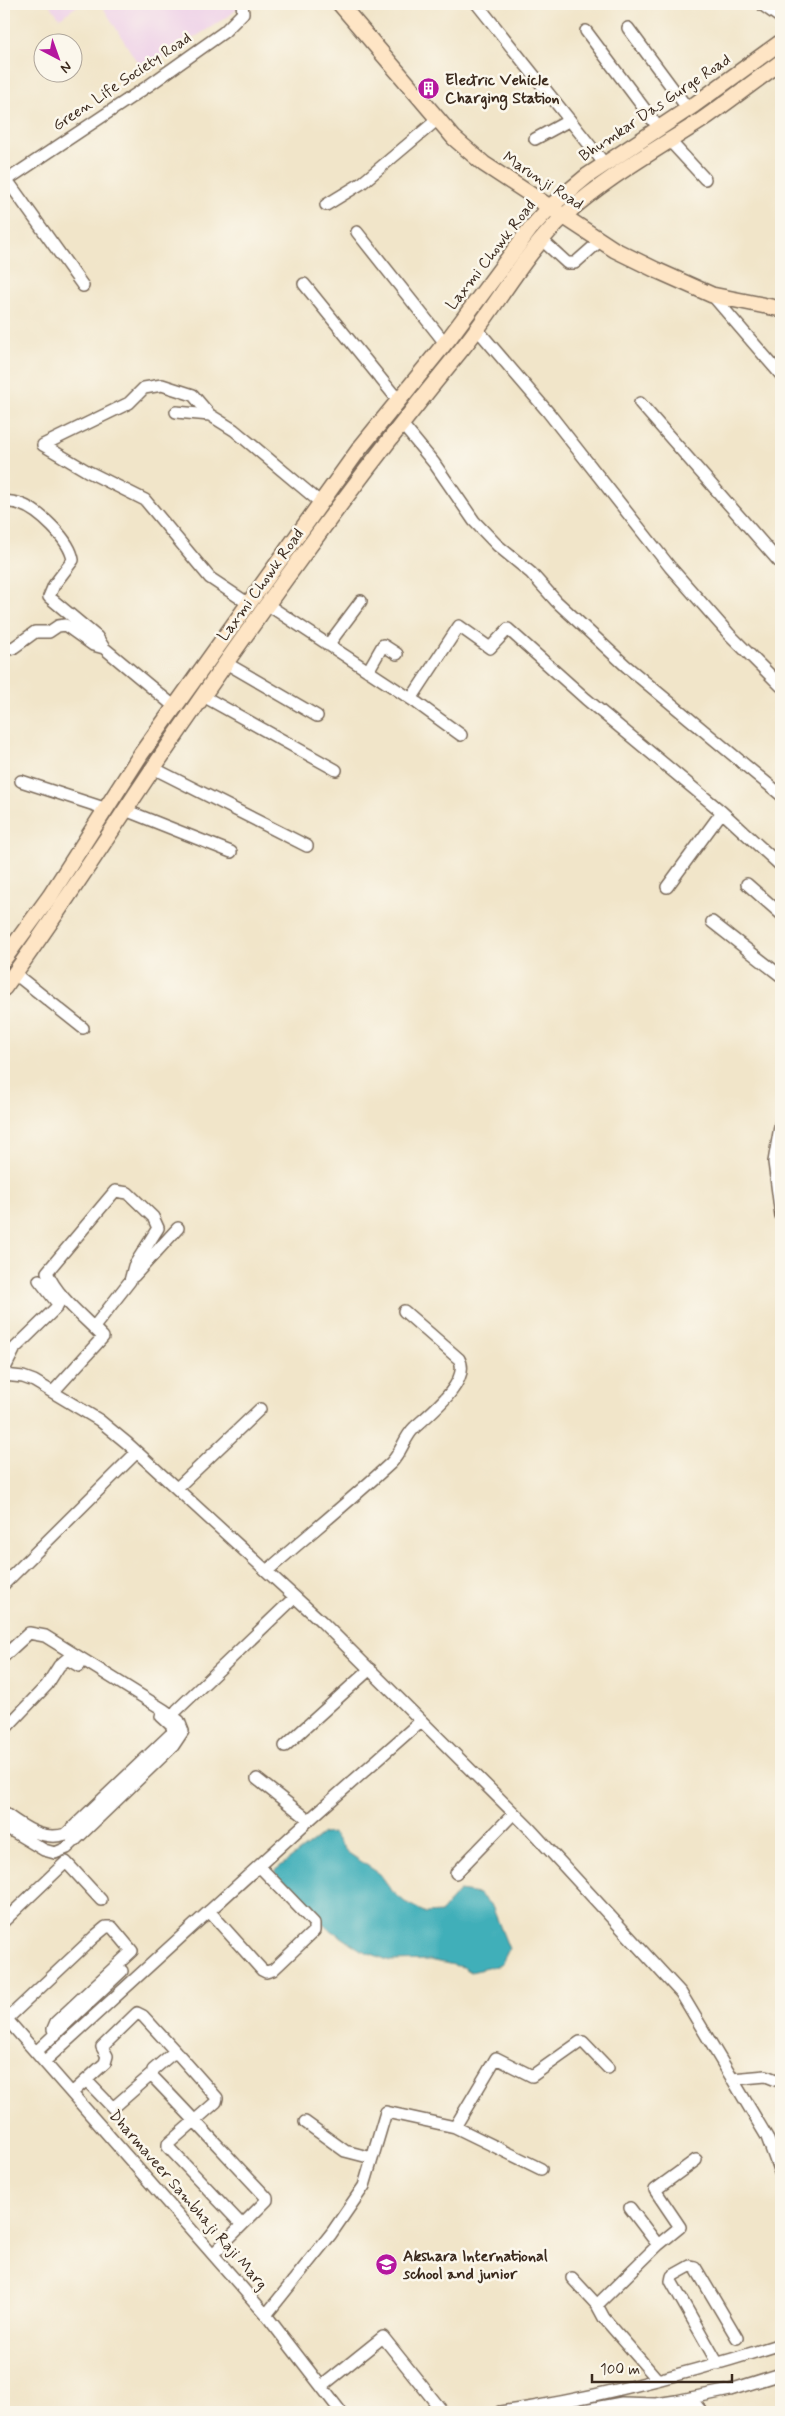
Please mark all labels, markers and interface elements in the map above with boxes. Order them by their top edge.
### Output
street label: Green Life Society Road [49,28,195,136]
north arrow [32,32,82,82]
street label: Bhumkar Das Gurge Road [575,49,735,167]
text: N [56,57,75,77]
place label: Electric Vehicle Charging Station [445,70,560,111]
building icon: Electric Vehicle Charging Station [417,77,441,101]
street label: Marunji Road [499,147,587,215]
street label: Laxmi Chowk Road [441,196,541,314]
street label: Laxmi Chowk Road [213,524,309,646]
street label: Dharmaveer Sambhaji Raji Marg [104,2106,272,2294]
place label: Akshara International school and junior [402,2246,548,2285]
school or university icon: Akshara International school and junior [375,2253,399,2277]
scale bar [592,2351,732,2383]
text: 100 m [600,2360,640,2380]

